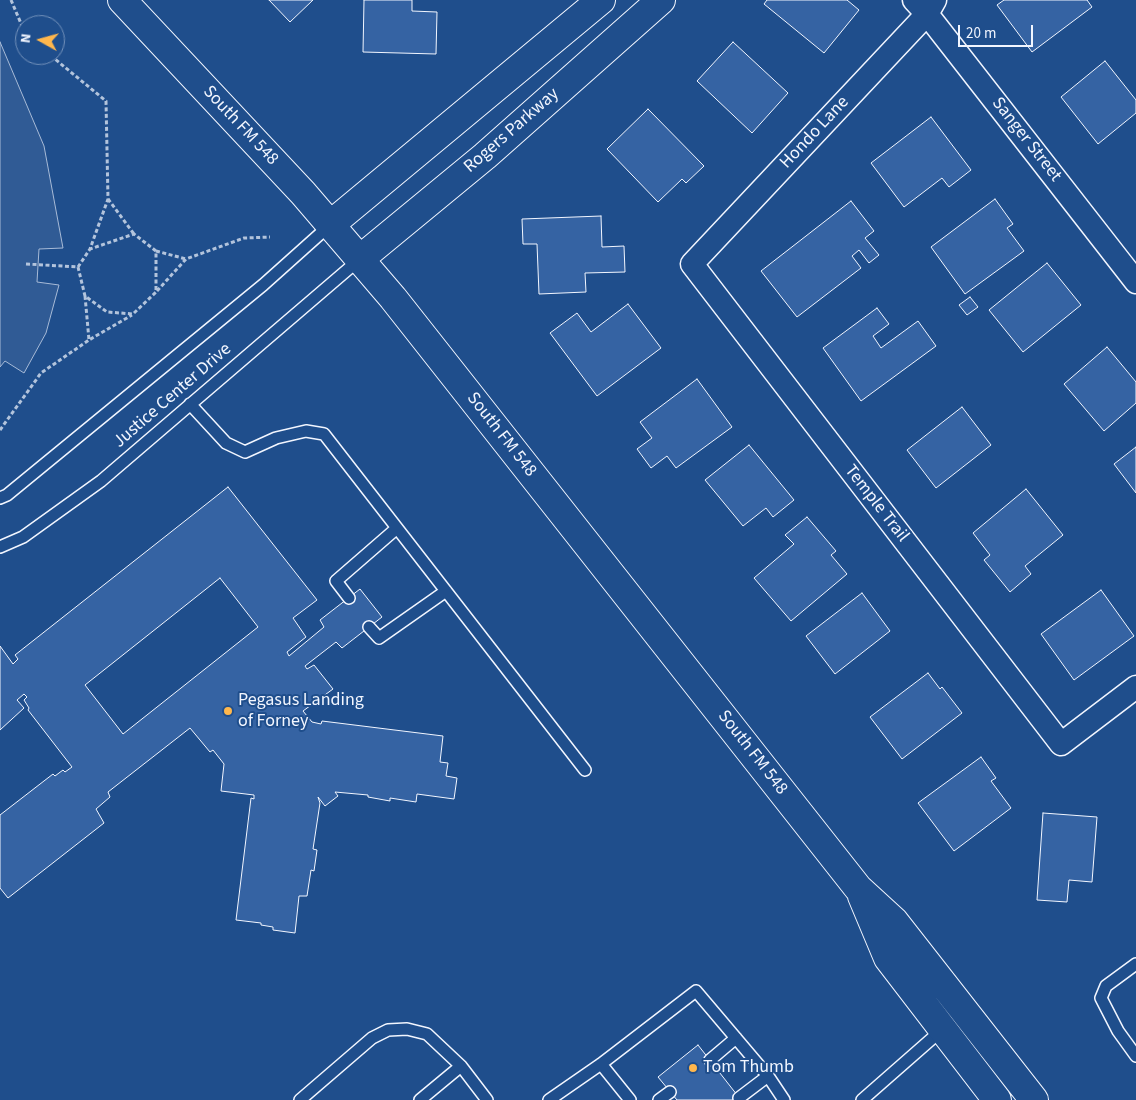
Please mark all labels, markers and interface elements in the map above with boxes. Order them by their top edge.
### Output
north arrow [15,15,65,65]
scale bar [961,15,1036,47]
text: 20 m [966,23,996,44]
text: N [16,32,37,44]
street label: South FM 548 [198,82,282,170]
street label: Rogers Parkway [460,84,564,178]
street label: Hondo Lane [776,92,854,174]
street label: Sanger Street [986,93,1066,187]
street label: Justice Center Drive [110,339,236,453]
street label: South FM 548 [461,389,541,481]
street label: Temple Trail [839,461,913,547]
place label: Pegasus Landing of Forney [238,690,364,732]
marker: Pegasus Landing of Forney [222,705,234,717]
street label: South FM 548 [712,707,792,799]
place label: Tom Thumb [703,1057,794,1079]
marker: Tom Thumb [687,1062,699,1074]

